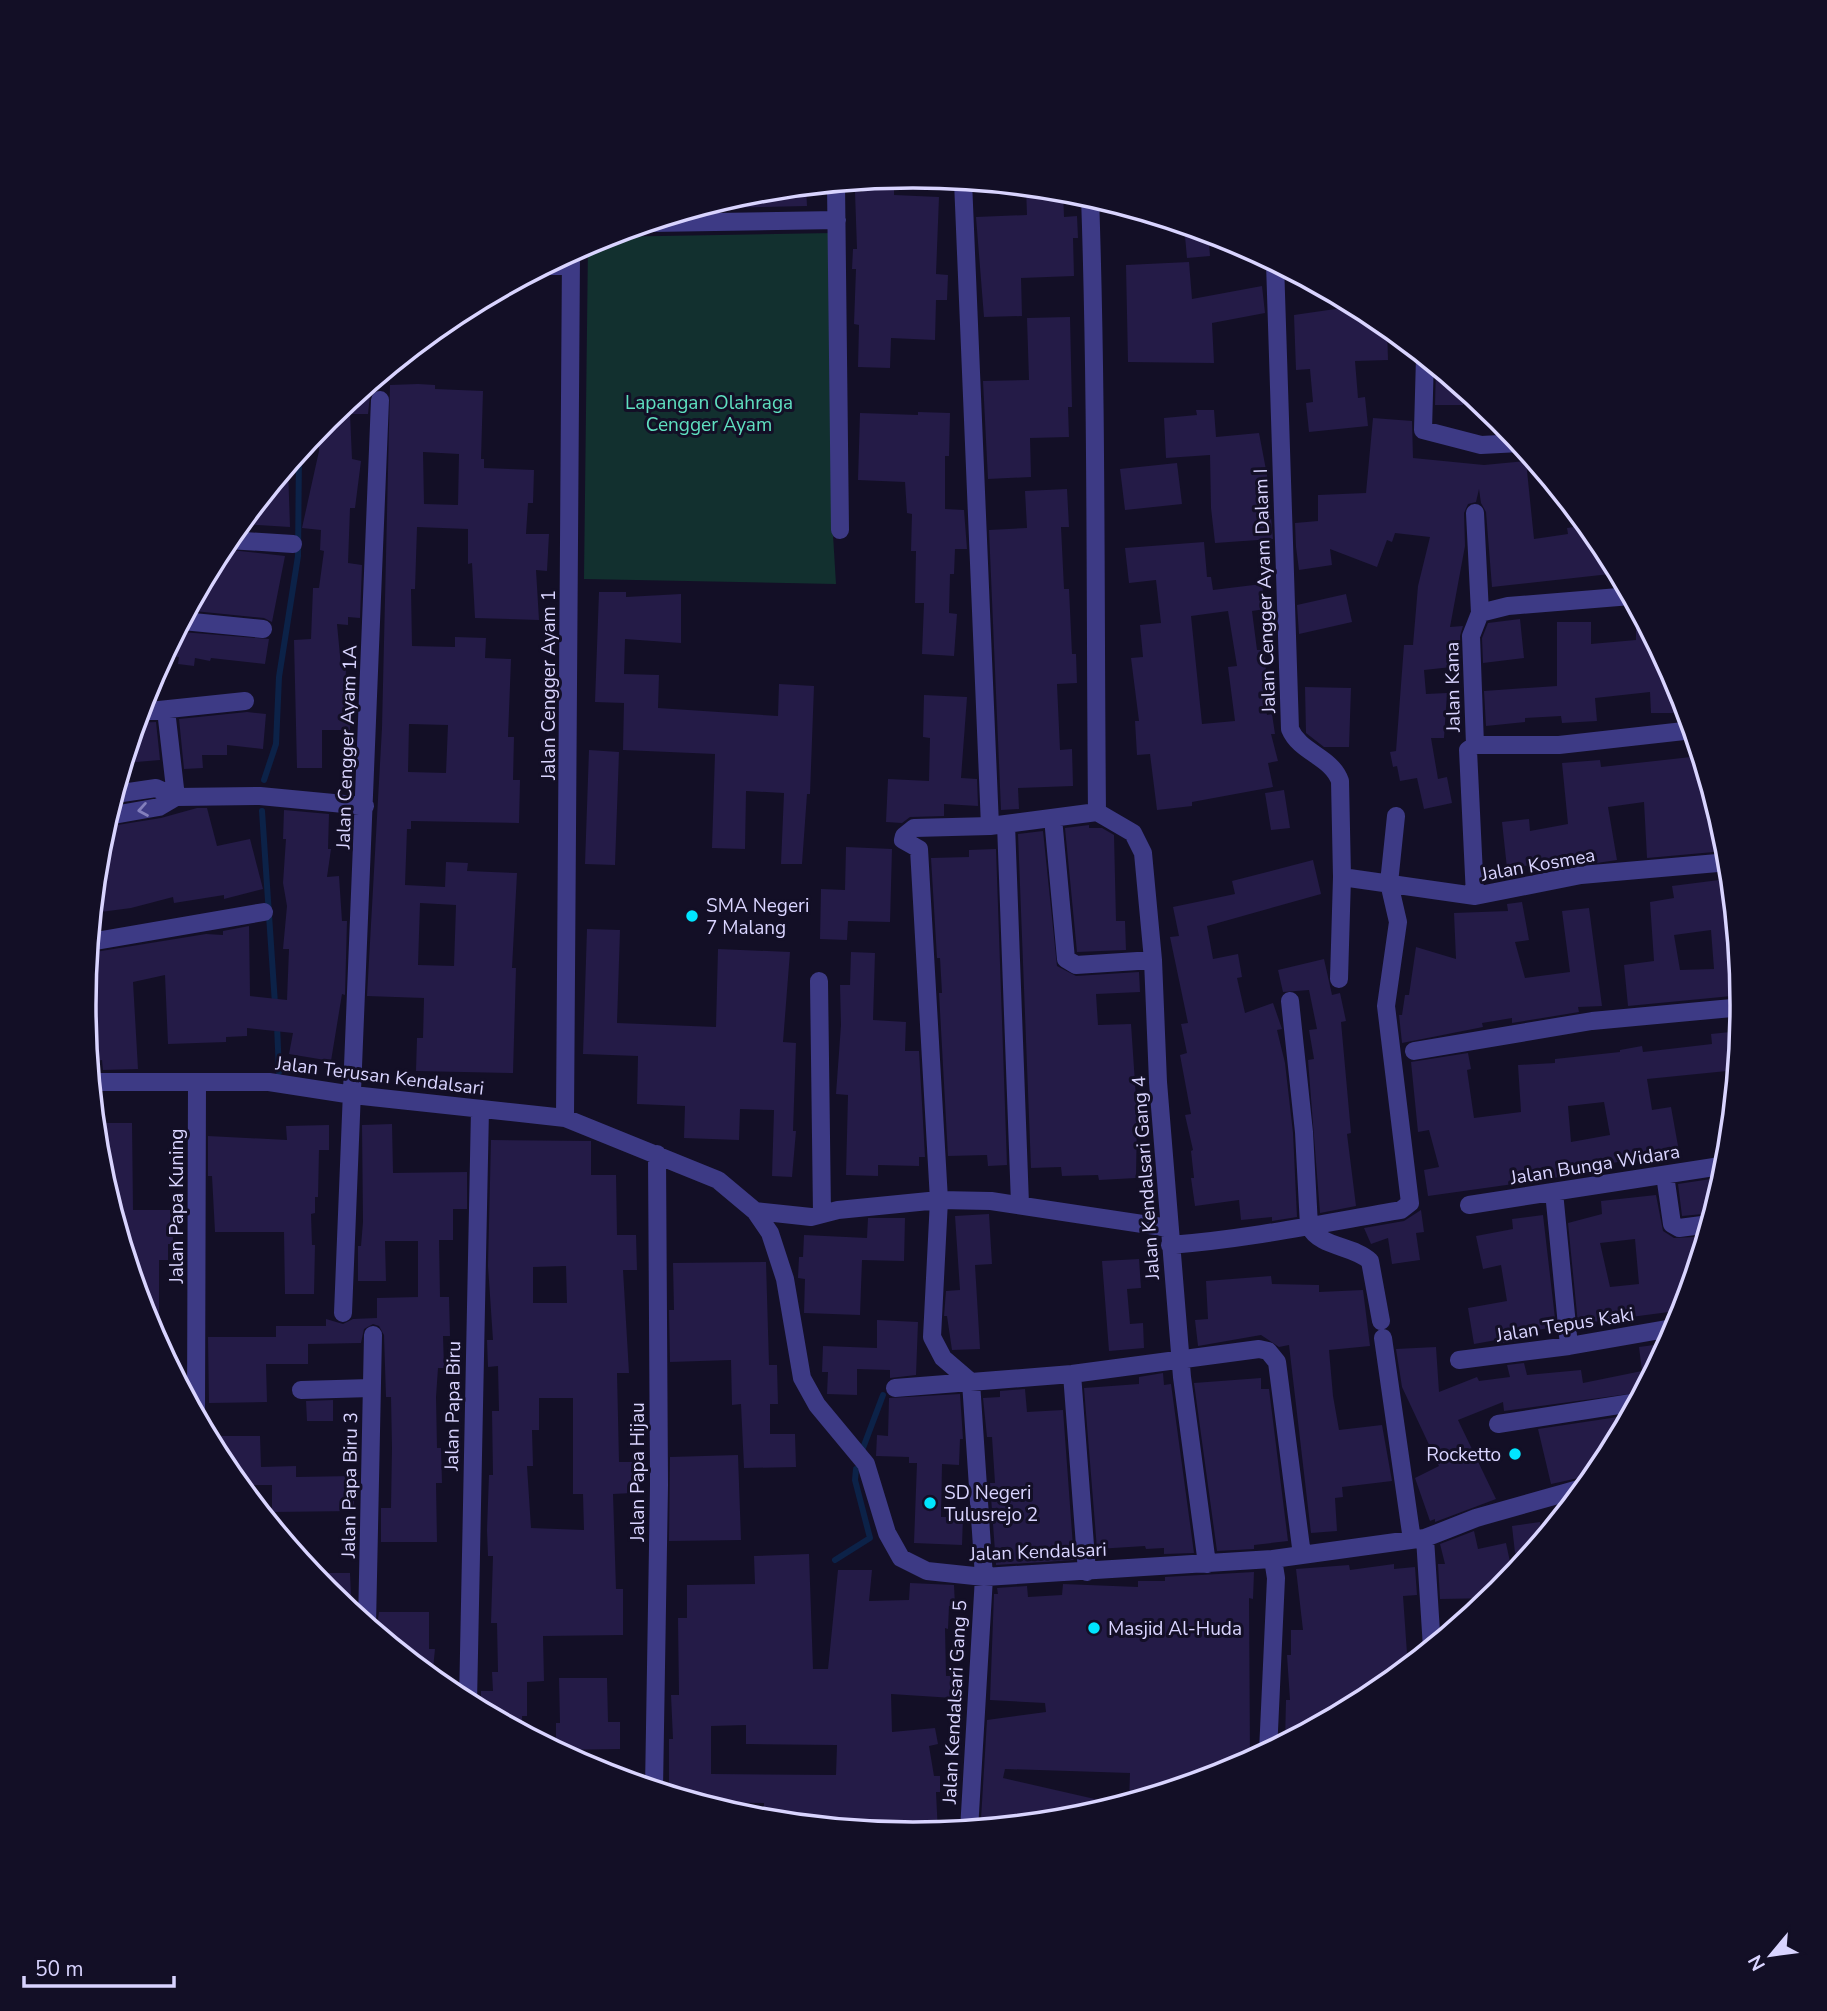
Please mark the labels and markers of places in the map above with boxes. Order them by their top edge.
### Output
place label: SMA Negeri 7 Malang [706,893,809,941]
marker: SMA Negeri 7 Malang [684,908,700,924]
place label: Rocketto [1426,1442,1501,1468]
marker: Rocketto [1507,1446,1523,1462]
place label: SD Negeri Tulusrejo 2 [944,1480,1038,1528]
marker: SD Negeri Tulusrejo 2 [922,1495,938,1511]
place label: Masjid Al-Huda [1108,1616,1242,1642]
marker: Masjid Al-Huda [1086,1620,1102,1636]

